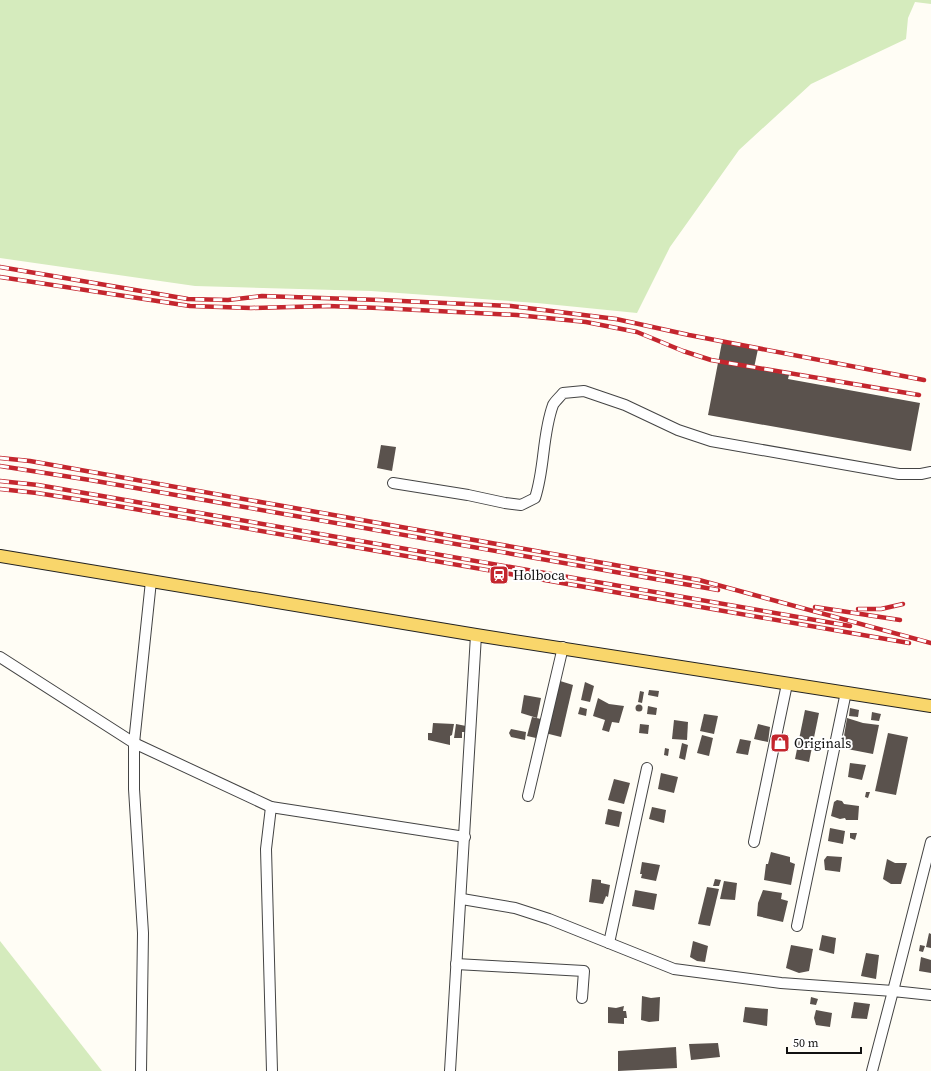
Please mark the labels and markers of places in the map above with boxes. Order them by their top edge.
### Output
station icon: Holboca [488,564,510,586]
place label: Holboca [513,565,566,585]
shop icon: Originals [769,732,791,754]
place label: Originals [794,733,851,753]

